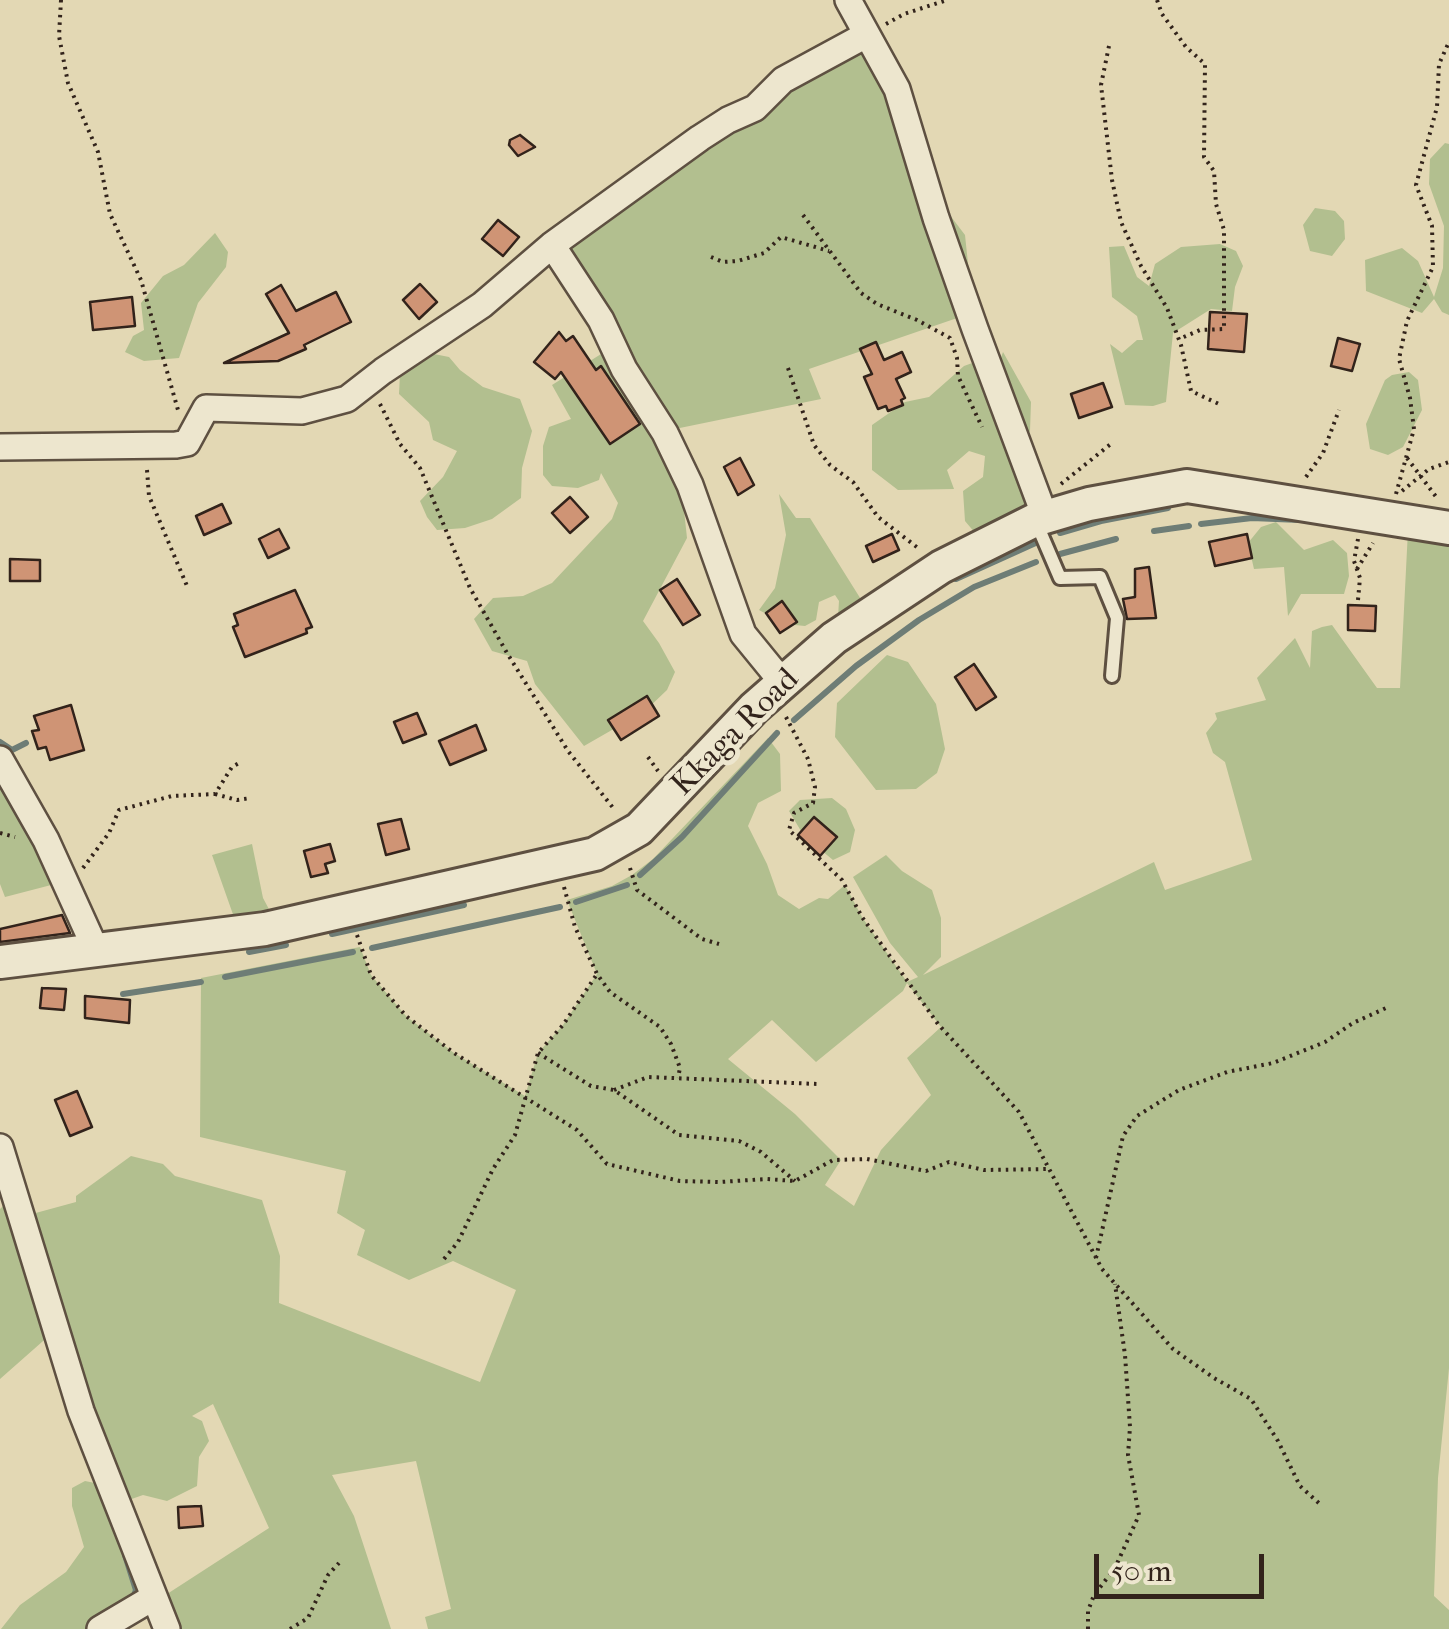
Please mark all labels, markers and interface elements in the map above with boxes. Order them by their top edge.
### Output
street label: Kkaga Road [664,661,808,805]
scale bar [1099,1534,1269,1596]
text: 50 m [1111,1554,1172,1589]

